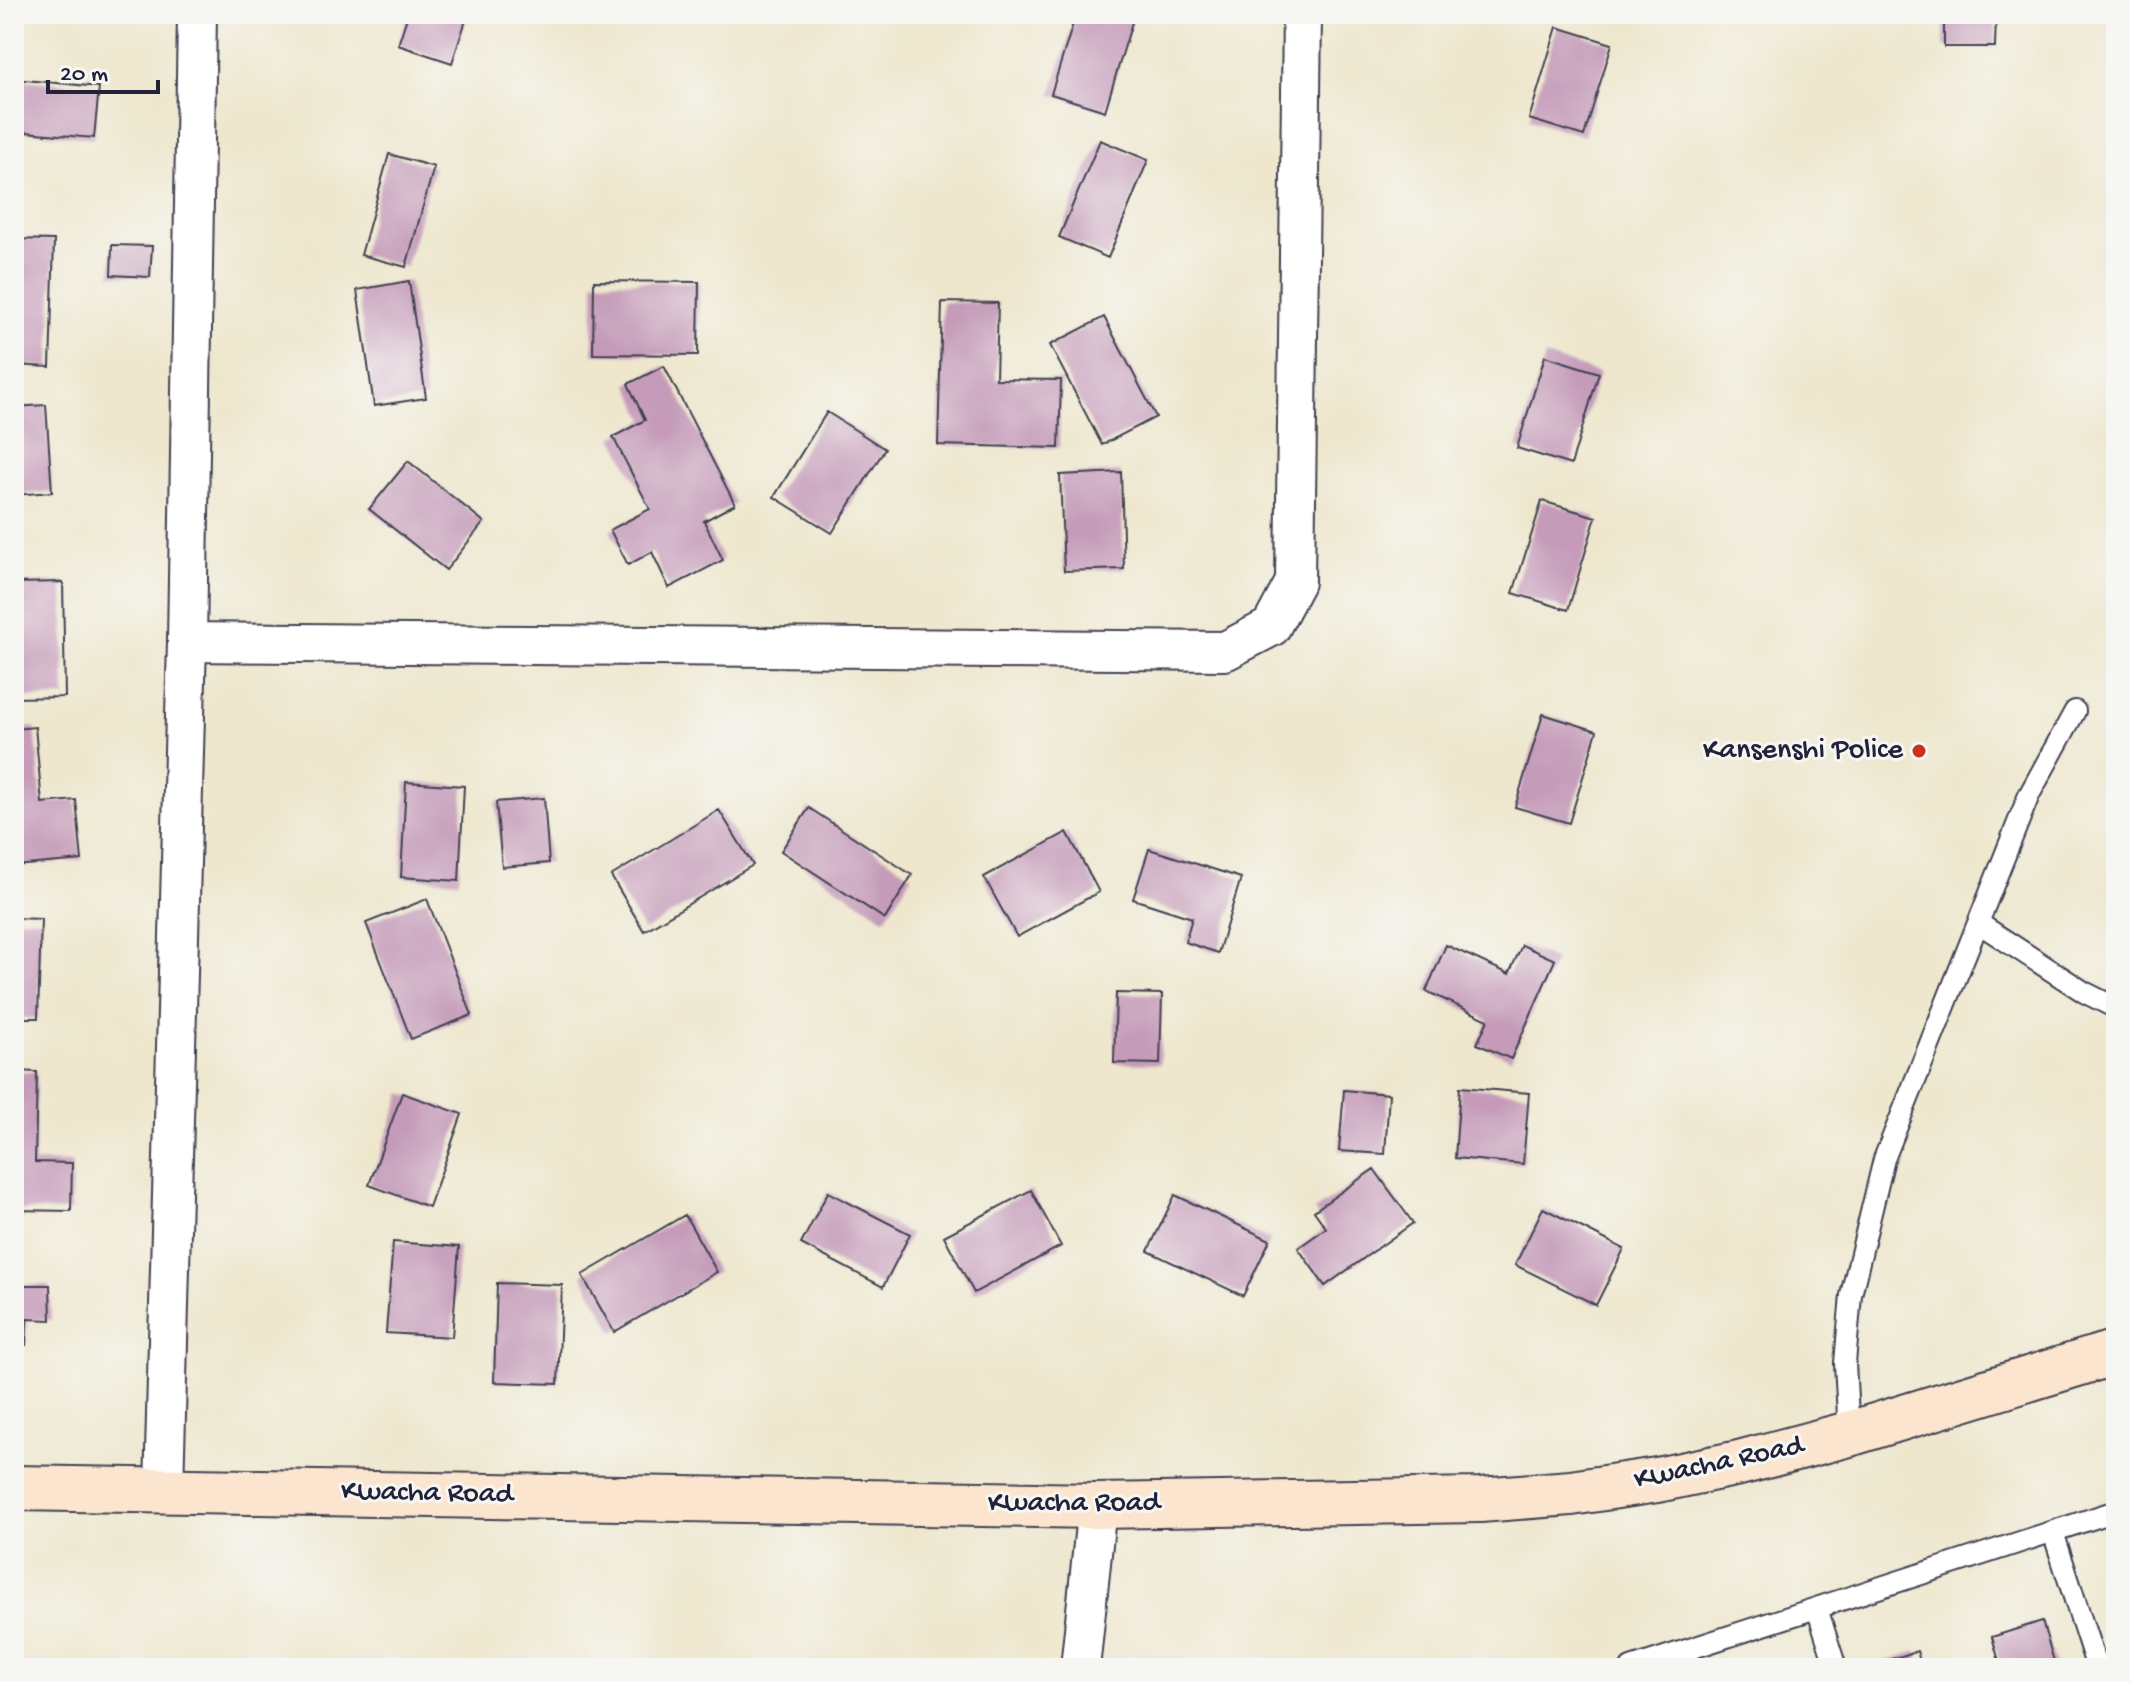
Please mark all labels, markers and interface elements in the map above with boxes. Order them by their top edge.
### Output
scale bar [48,44,158,94]
text: 20 m [60,61,108,90]
place label: Kansenshi Police [1703,734,1904,769]
marker: Kansenshi Police [1910,742,1928,760]
street label: Kwacha Road [1631,1428,1809,1499]
street label: Kwacha Road [341,1475,516,1513]
street label: Kwacha Road [988,1487,1162,1522]

